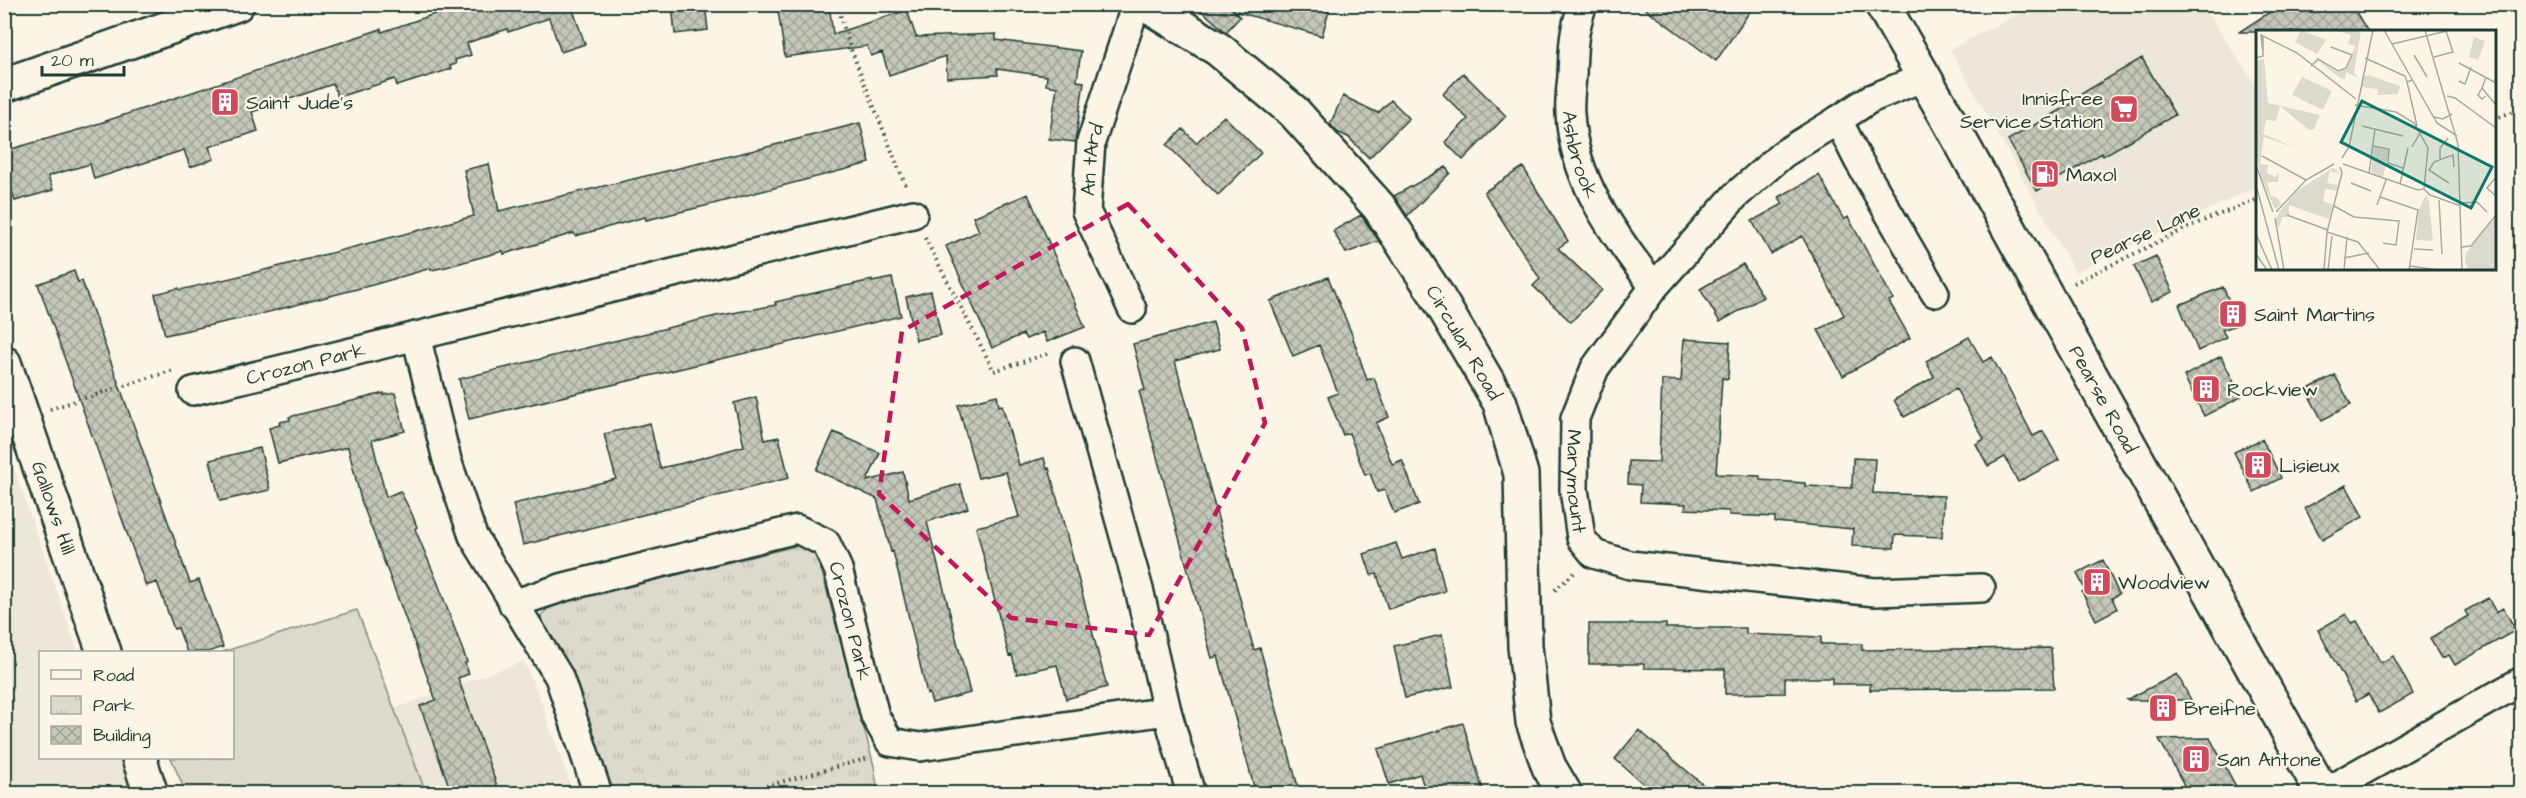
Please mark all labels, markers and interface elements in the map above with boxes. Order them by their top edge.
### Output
inset map [2256,30,2496,270]
scale bar [42,39,124,77]
text: 20 m [51,48,94,73]
place label: Innisfree Service Station [1960,85,2103,136]
building icon: Saint Jude's [209,86,241,118]
place label: Saint Jude's [246,89,353,117]
supermarket icon: Innisfree Service Station [2108,93,2140,125]
street label: Ashbrook [1555,110,1605,203]
street label: An tArd [1074,120,1111,197]
fuel station icon: Maxol [2029,158,2061,190]
place label: Maxol [2066,161,2117,189]
street label: Pearse Lane [2086,196,2205,272]
street label: Circular Road [1419,280,1508,406]
building icon: Saint Martins [2217,298,2249,330]
place label: Saint Martins [2254,301,2375,329]
street label: Crozon Park [243,336,368,392]
street label: Pearse Road [2061,340,2144,459]
building icon: Rockview [2190,373,2222,405]
place label: Rockview [2227,376,2318,404]
street label: Marymount [1558,429,1593,535]
building icon: Lisieux [2242,449,2274,481]
place label: Lisieux [2279,452,2340,480]
street label: Gallows Hill [24,457,82,558]
street label: Crozon Park [821,557,878,683]
building icon: Woodview [2081,566,2113,598]
place label: Woodview [2118,569,2210,597]
legend [39,651,234,759]
text: Road [93,663,134,688]
building icon: Breifne [2147,692,2179,724]
text: Park [93,693,135,718]
place label: Breifne [2184,695,2256,723]
text: Building [93,723,151,749]
building icon: San Antone [2180,743,2212,775]
place label: San Antone [2217,746,2321,774]

